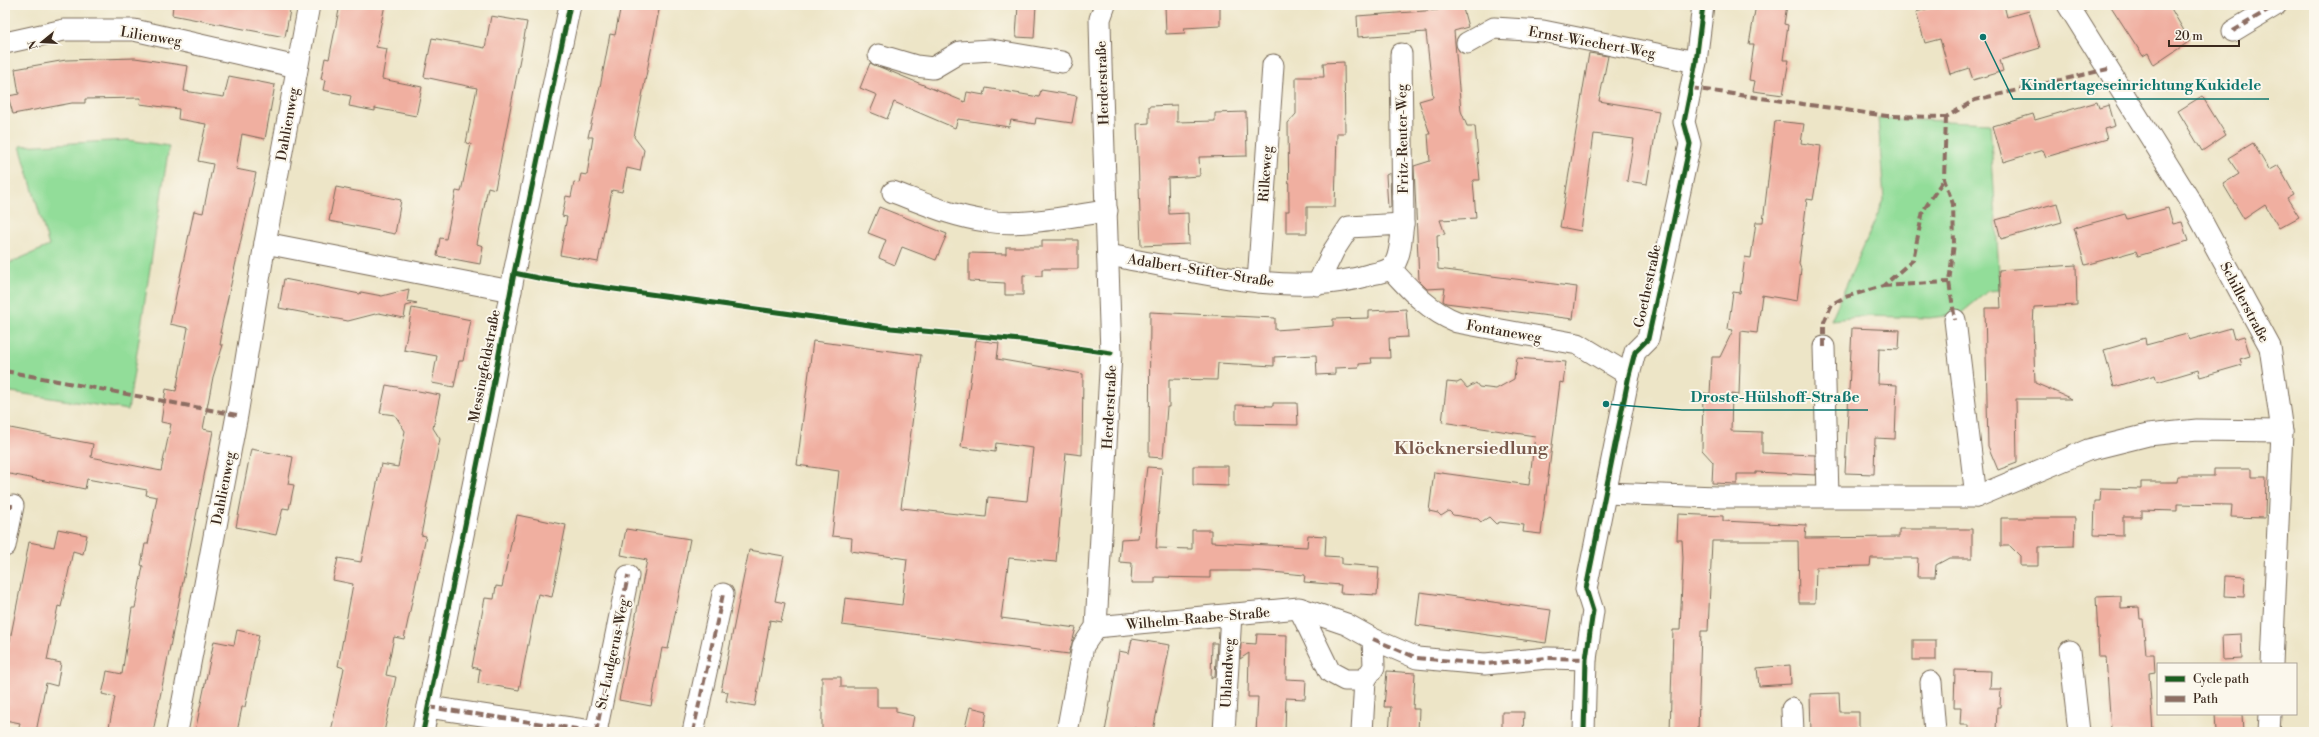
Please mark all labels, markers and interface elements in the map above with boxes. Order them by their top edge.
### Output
north arrow [22,22,62,62]
scale bar [2169,22,2239,48]
street label: Lilienweg [119,23,184,51]
street label: Ernst-Wiechert-Weg [1527,23,1658,63]
text: 20 m [2175,29,2203,44]
text: N [25,38,41,51]
street label: Herderstraße [1093,40,1113,126]
callout: Kindertageseinrichtung Kukidele [2013,72,2269,99]
text: Kindertageseinrichtung Kukidele [2021,76,2261,95]
street label: Fritz-Reuter-Weg [1393,83,1413,194]
street label: Dahlienweg [273,85,303,162]
street label: Rilkeweg [1255,144,1277,203]
street label: Goethestraße [1630,243,1666,330]
street label: Adalbert-Stifter-Straße [1125,250,1275,291]
street label: Schillerstraße [2215,259,2273,346]
street label: Messingfeldstraße [465,308,505,424]
street label: Fontaneweg [1465,317,1544,348]
street label: Herderstraße [1099,364,1121,450]
callout: Droste-Hülshoff-Straße [1682,383,1868,410]
text: Droste-Hülshoff-Straße [1690,388,1860,407]
district label: Klöcknersiedlung [1394,437,1549,460]
street label: Dahlienweg [208,449,240,526]
street label: St.-Ludgerus-Weg [592,597,634,711]
street label: Wilhelm-Raabe-Straße [1124,604,1271,634]
street label: Uhlandweg [1217,637,1239,709]
legend [2157,663,2297,715]
text: Cycle path [2193,672,2249,687]
text: Path [2193,692,2218,707]

